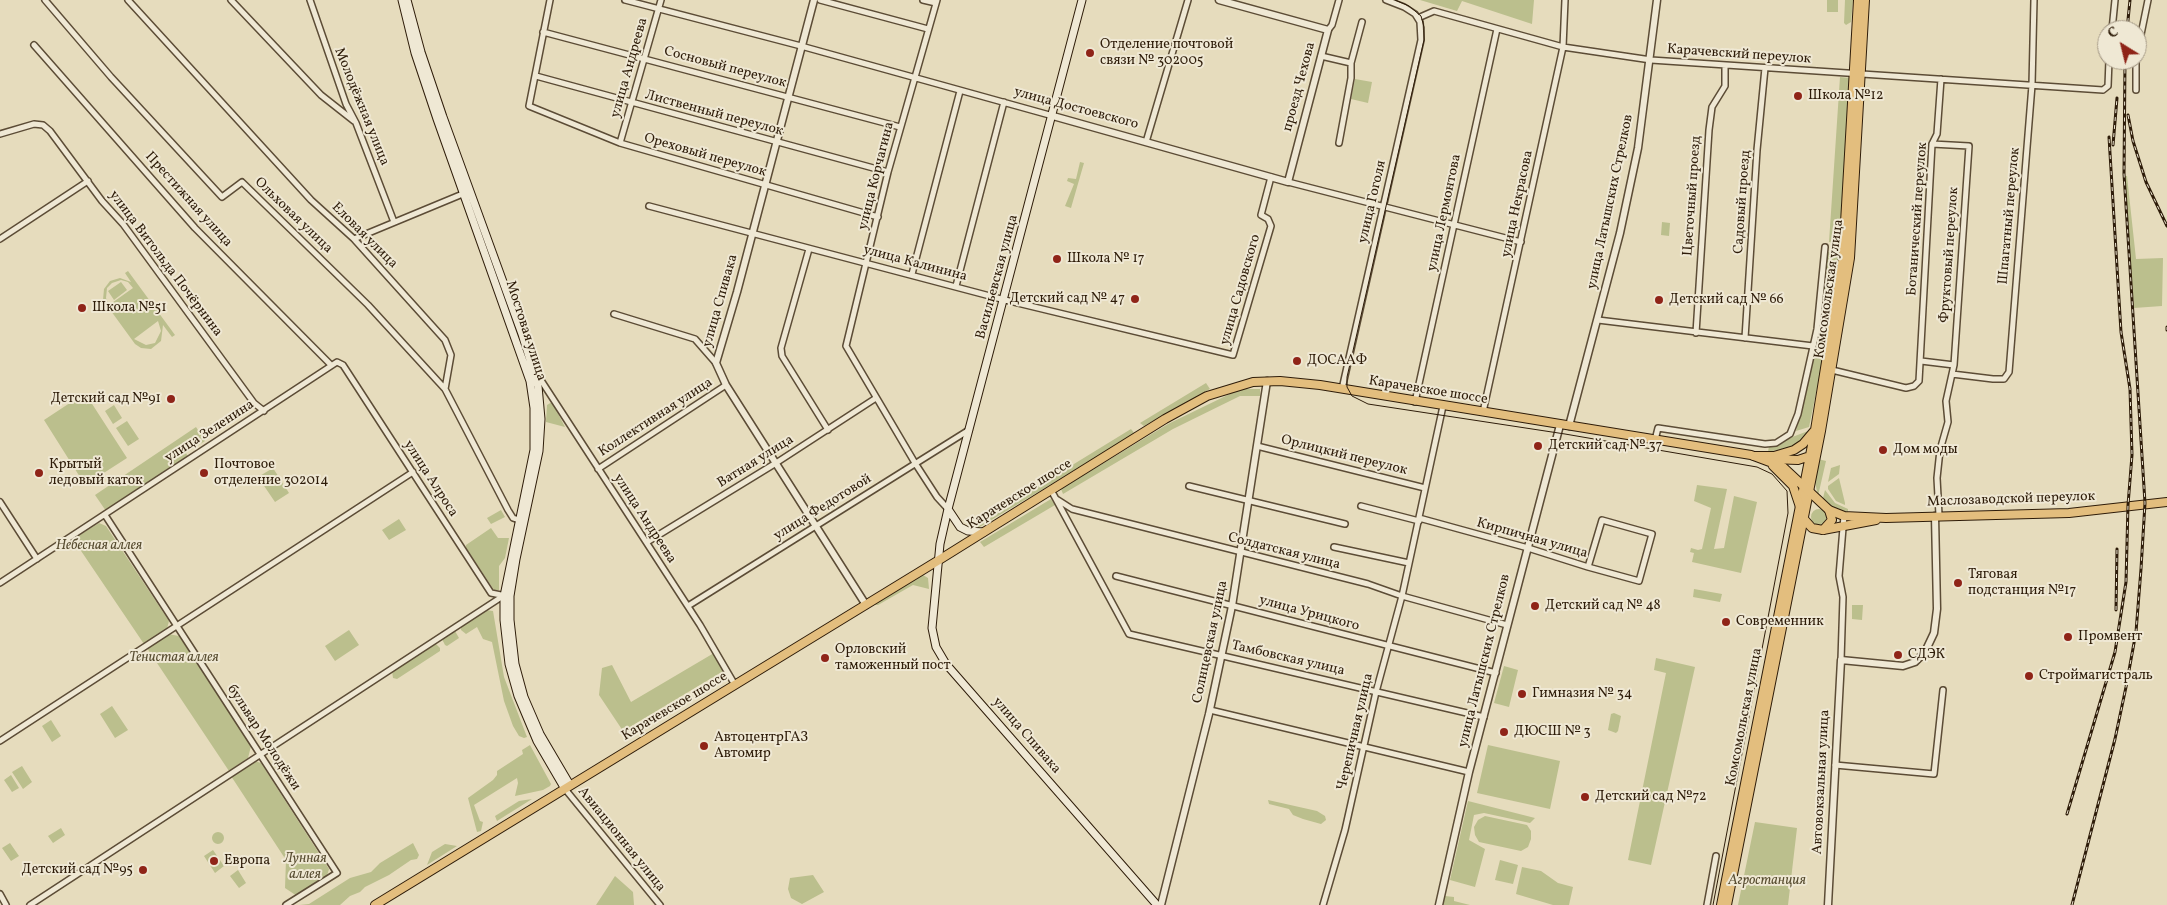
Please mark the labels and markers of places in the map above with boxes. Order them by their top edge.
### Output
place label: Отделение почтовой связи № 302005 [1100,37,1233,70]
marker: Отделение почтовой связи № 302005 [1084,47,1096,59]
place label: Школа №12 [1808,88,1884,104]
marker: Школа №12 [1792,90,1804,102]
place label: Школа № 17 [1067,251,1145,267]
marker: Школа № 17 [1051,253,1063,265]
place label: Детский сад № 47 [1009,291,1125,307]
place label: Детский сад № 66 [1669,292,1784,308]
marker: Детский сад № 47 [1129,293,1141,305]
marker: Детский сад № 66 [1653,294,1665,306]
place label: Школа №51 [92,300,167,316]
marker: Школа №51 [76,302,88,314]
place label: ДОСААФ [1307,353,1367,369]
marker: ДОСААФ [1291,355,1303,367]
place label: Детский сад №91 [51,391,161,407]
marker: Детский сад №91 [165,393,177,405]
place label: Детский сад № 37 [1548,438,1662,454]
marker: Детский сад № 37 [1532,440,1544,452]
place label: Дом моды [1893,442,1958,458]
marker: Дом моды [1877,444,1889,456]
place label: Крытый ледовый каток [49,457,143,490]
place label: Почтовое отделение 302014 [214,457,329,490]
marker: Крытый ледовый каток [33,467,45,479]
marker: Почтовое отделение 302014 [198,467,210,479]
place label: Тяговая подстанция №17 [1968,567,2076,600]
marker: Тяговая подстанция №17 [1952,577,1964,589]
place label: Детский сад № 48 [1545,598,1661,614]
marker: Детский сад № 48 [1529,600,1541,612]
place label: Современник [1736,614,1824,630]
marker: Современник [1720,616,1732,628]
place label: Промвент [2078,629,2142,645]
marker: Промвент [2062,631,2074,643]
place label: Орловский таможенный пост [835,642,951,674]
place label: СДЭК [1908,647,1945,663]
marker: СДЭК [1892,649,1904,661]
marker: Орловский таможенный пост [819,652,831,664]
place label: Строймагистраль [2039,668,2153,684]
marker: Строймагистраль [2023,670,2035,682]
place label: Гимназия № 34 [1532,686,1632,702]
marker: Гимназия № 34 [1516,688,1528,700]
place label: ДЮСШ № 3 [1514,724,1591,740]
marker: ДЮСШ № 3 [1498,726,1510,738]
place label: АвтоцентрГАЗ Автомир [714,730,808,762]
marker: АвтоцентрГАЗ Автомир [698,740,710,752]
place label: Детский сад №72 [1595,789,1707,805]
marker: Детский сад №72 [1579,791,1591,803]
place label: Европа [224,853,270,869]
marker: Европа [208,855,220,867]
place label: Детский сад №95 [22,862,133,878]
marker: Детский сад №95 [137,864,149,876]

